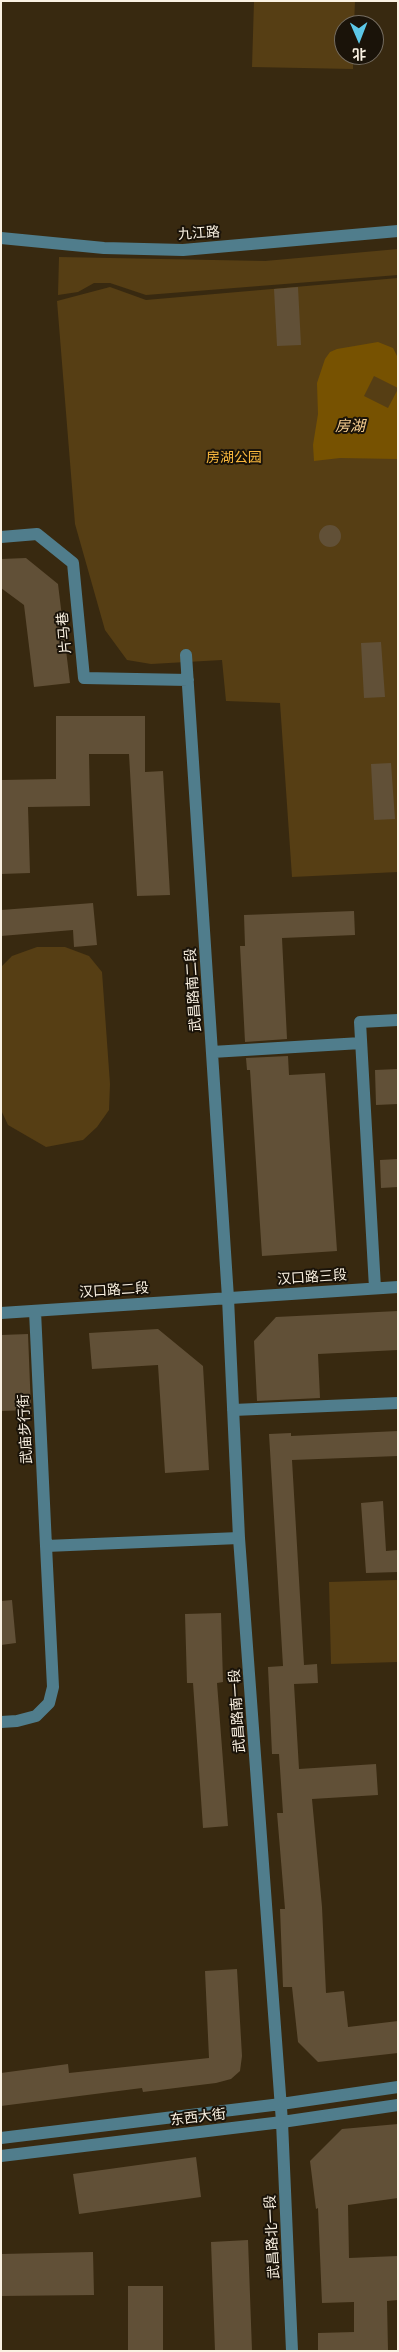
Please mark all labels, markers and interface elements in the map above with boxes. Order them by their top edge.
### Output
north arrow [334,15,384,65]
text: 北 [352,46,366,63]
street label: 九江路 [177,223,221,243]
water label: 房湖 [335,417,365,435]
park label: 房湖公园 [206,449,262,465]
street label: 片马巷 [54,611,74,655]
street label: 武昌路南二段 [182,948,204,1032]
street label: 汉口路三段 [276,1266,348,1288]
street label: 汉口路二段 [78,1279,150,1301]
street label: 武庙步行街 [15,1394,35,1464]
street label: 武昌路南一段 [226,1669,248,1753]
street label: 东西大街 [169,2105,227,2129]
street label: 武昌路北一段 [261,2195,283,2279]

